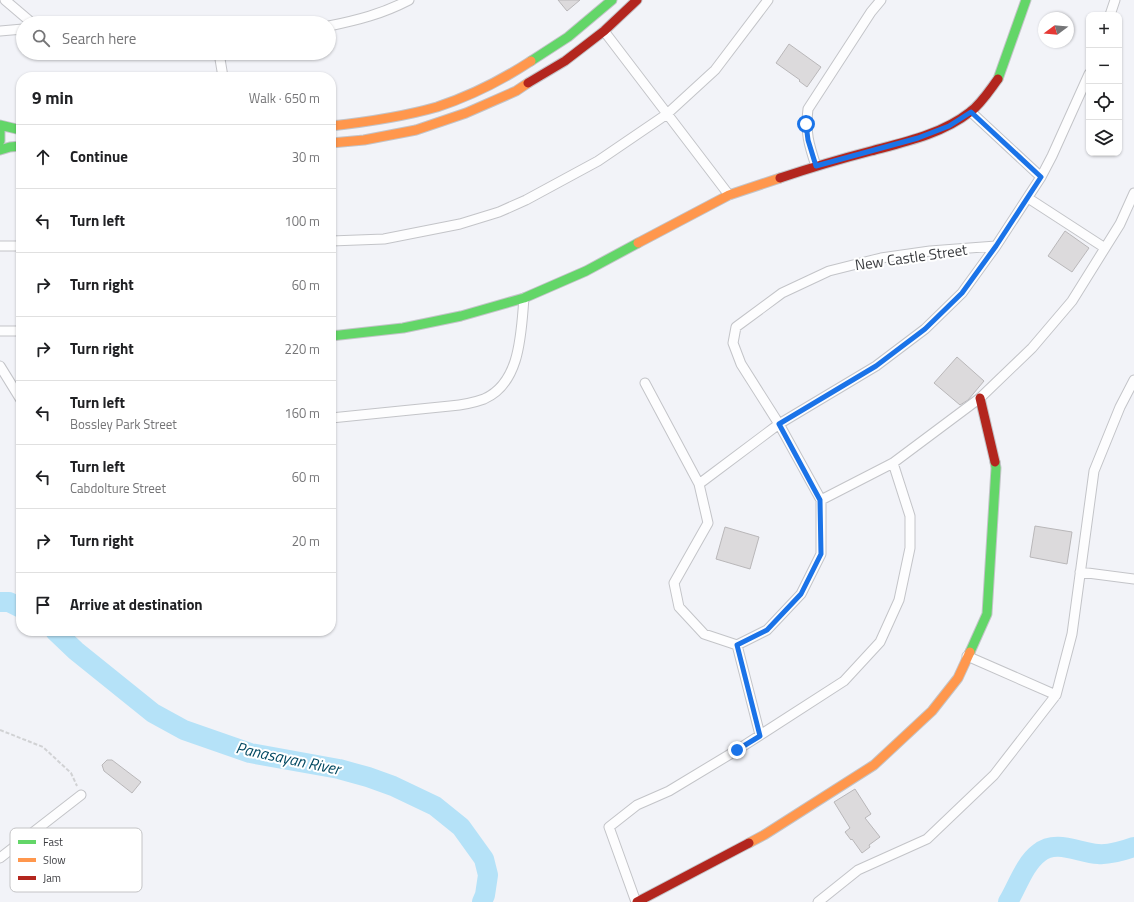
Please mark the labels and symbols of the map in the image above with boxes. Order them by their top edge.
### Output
north arrow [1038,12,1074,48]
route start [797,115,815,133]
street label: New Castle Street [853,238,969,276]
water label: Panasayan River [234,735,344,781]
route end [728,741,746,759]
legend [10,828,142,892]
text: Fast [43,834,63,850]
text: Slow [43,852,66,868]
text: Jam [43,870,61,886]

